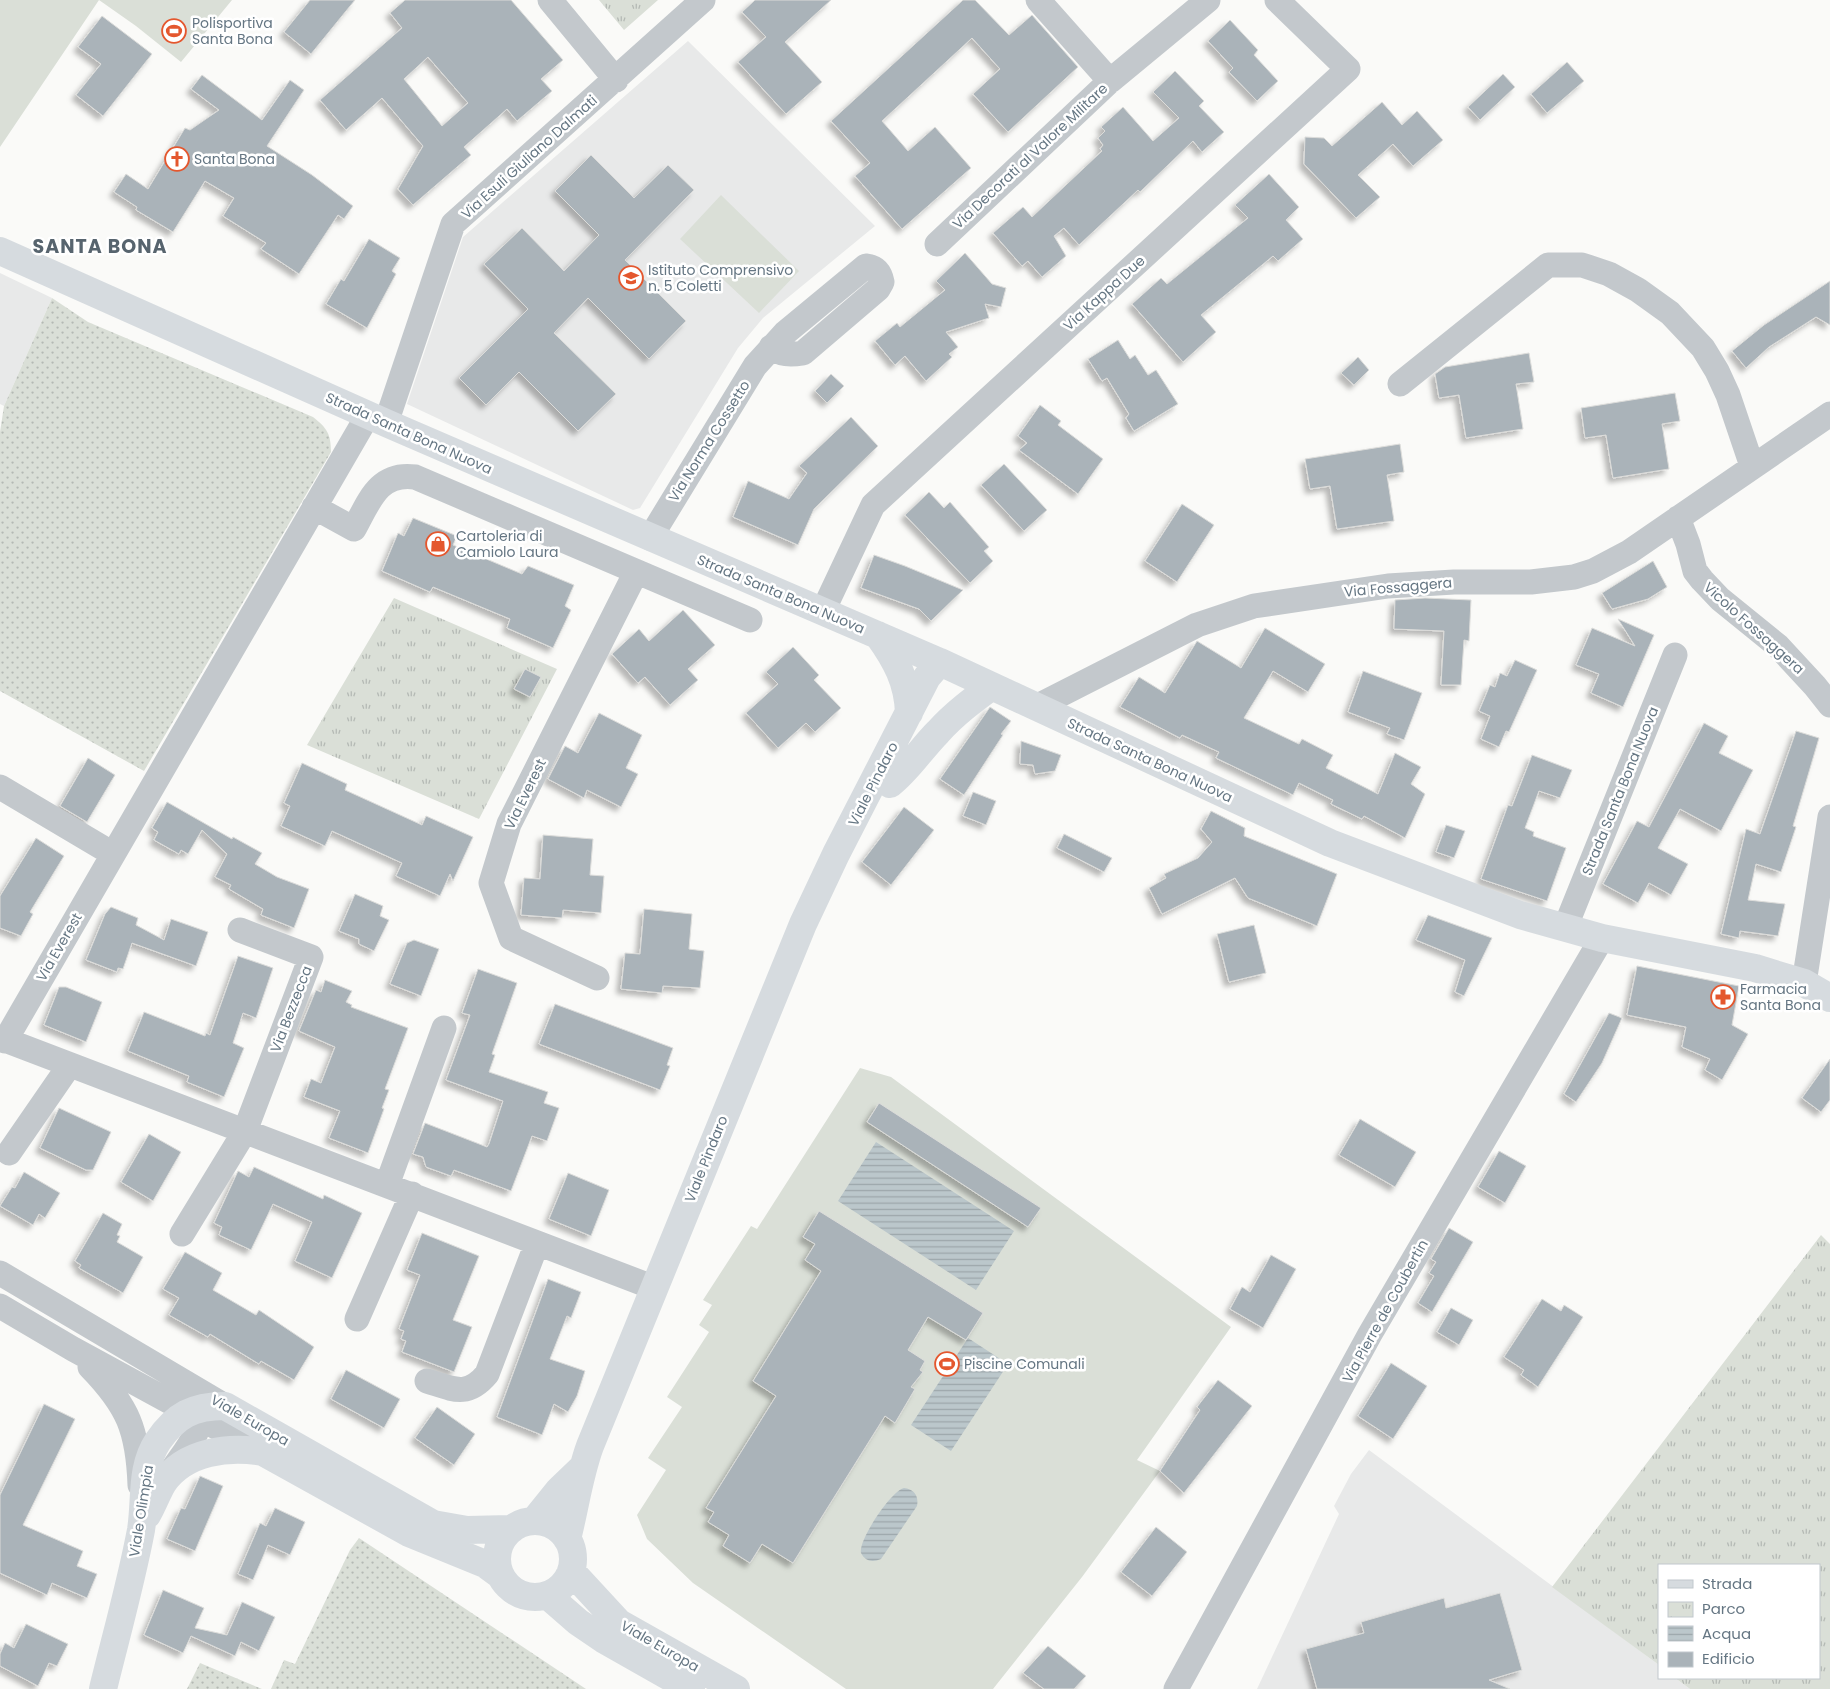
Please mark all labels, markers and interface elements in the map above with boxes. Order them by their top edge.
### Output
place label: Polisportiva Santa Bona [192,13,273,49]
sports icon: Polisportiva Santa Bona [161,18,187,44]
street label: Via Decorati al Valore Militare [948,78,1112,233]
street label: Via Esuli Giuliano Dalmati [457,90,601,224]
church icon: Santa Bona [164,146,190,172]
place label: Santa Bona [194,149,275,169]
district label: SANTA BONA [33,233,167,260]
street label: Via Kappa Due [1059,251,1149,335]
place label: Istituto Comprensivo n. 5 Coletti [648,260,793,296]
school or university icon: Istituto Comprensivo n. 5 Coletti [618,265,644,291]
street label: Via Norma Cossetto [663,376,755,506]
street label: Strada Santa Bona Nuova [323,387,495,479]
place label: Cartoleria di Camiolo Laura [456,526,558,562]
shop icon: Cartoleria di Camiolo Laura [425,531,451,557]
street label: Strada Santa Bona Nuova [694,550,868,638]
street label: Via Fossaggera [1343,572,1453,602]
street label: Vicolo Fossaggera [1699,577,1809,679]
street label: Strada Santa Bona Nuova [1577,704,1663,878]
street label: Strada Santa Bona Nuova [1064,713,1236,807]
street label: Viale Pindaro [843,739,903,829]
street label: Via Everest [499,755,551,833]
street label: Via Everest [31,909,87,985]
street label: Via Bezzecca [265,963,317,1055]
place label: Farmacia Santa Bona [1740,979,1821,1015]
pharmacy icon: Farmacia Santa Bona [1710,984,1736,1010]
street label: Viale Pindaro [680,1113,732,1205]
street label: Via Pierre de Coubertin [1337,1236,1433,1386]
sports icon: Piscine Comunali [934,1351,960,1377]
place label: Piscine Comunali [964,1354,1085,1374]
street label: Viale Europa [207,1389,293,1451]
street label: Viale Olimpia [124,1464,158,1558]
legend [1658,1564,1820,1679]
text: Strada [1702,1573,1752,1594]
text: Parco [1702,1598,1745,1619]
street label: Viale Europa [617,1615,703,1677]
text: Acqua [1702,1623,1751,1644]
text: Edificio [1702,1648,1755,1669]

